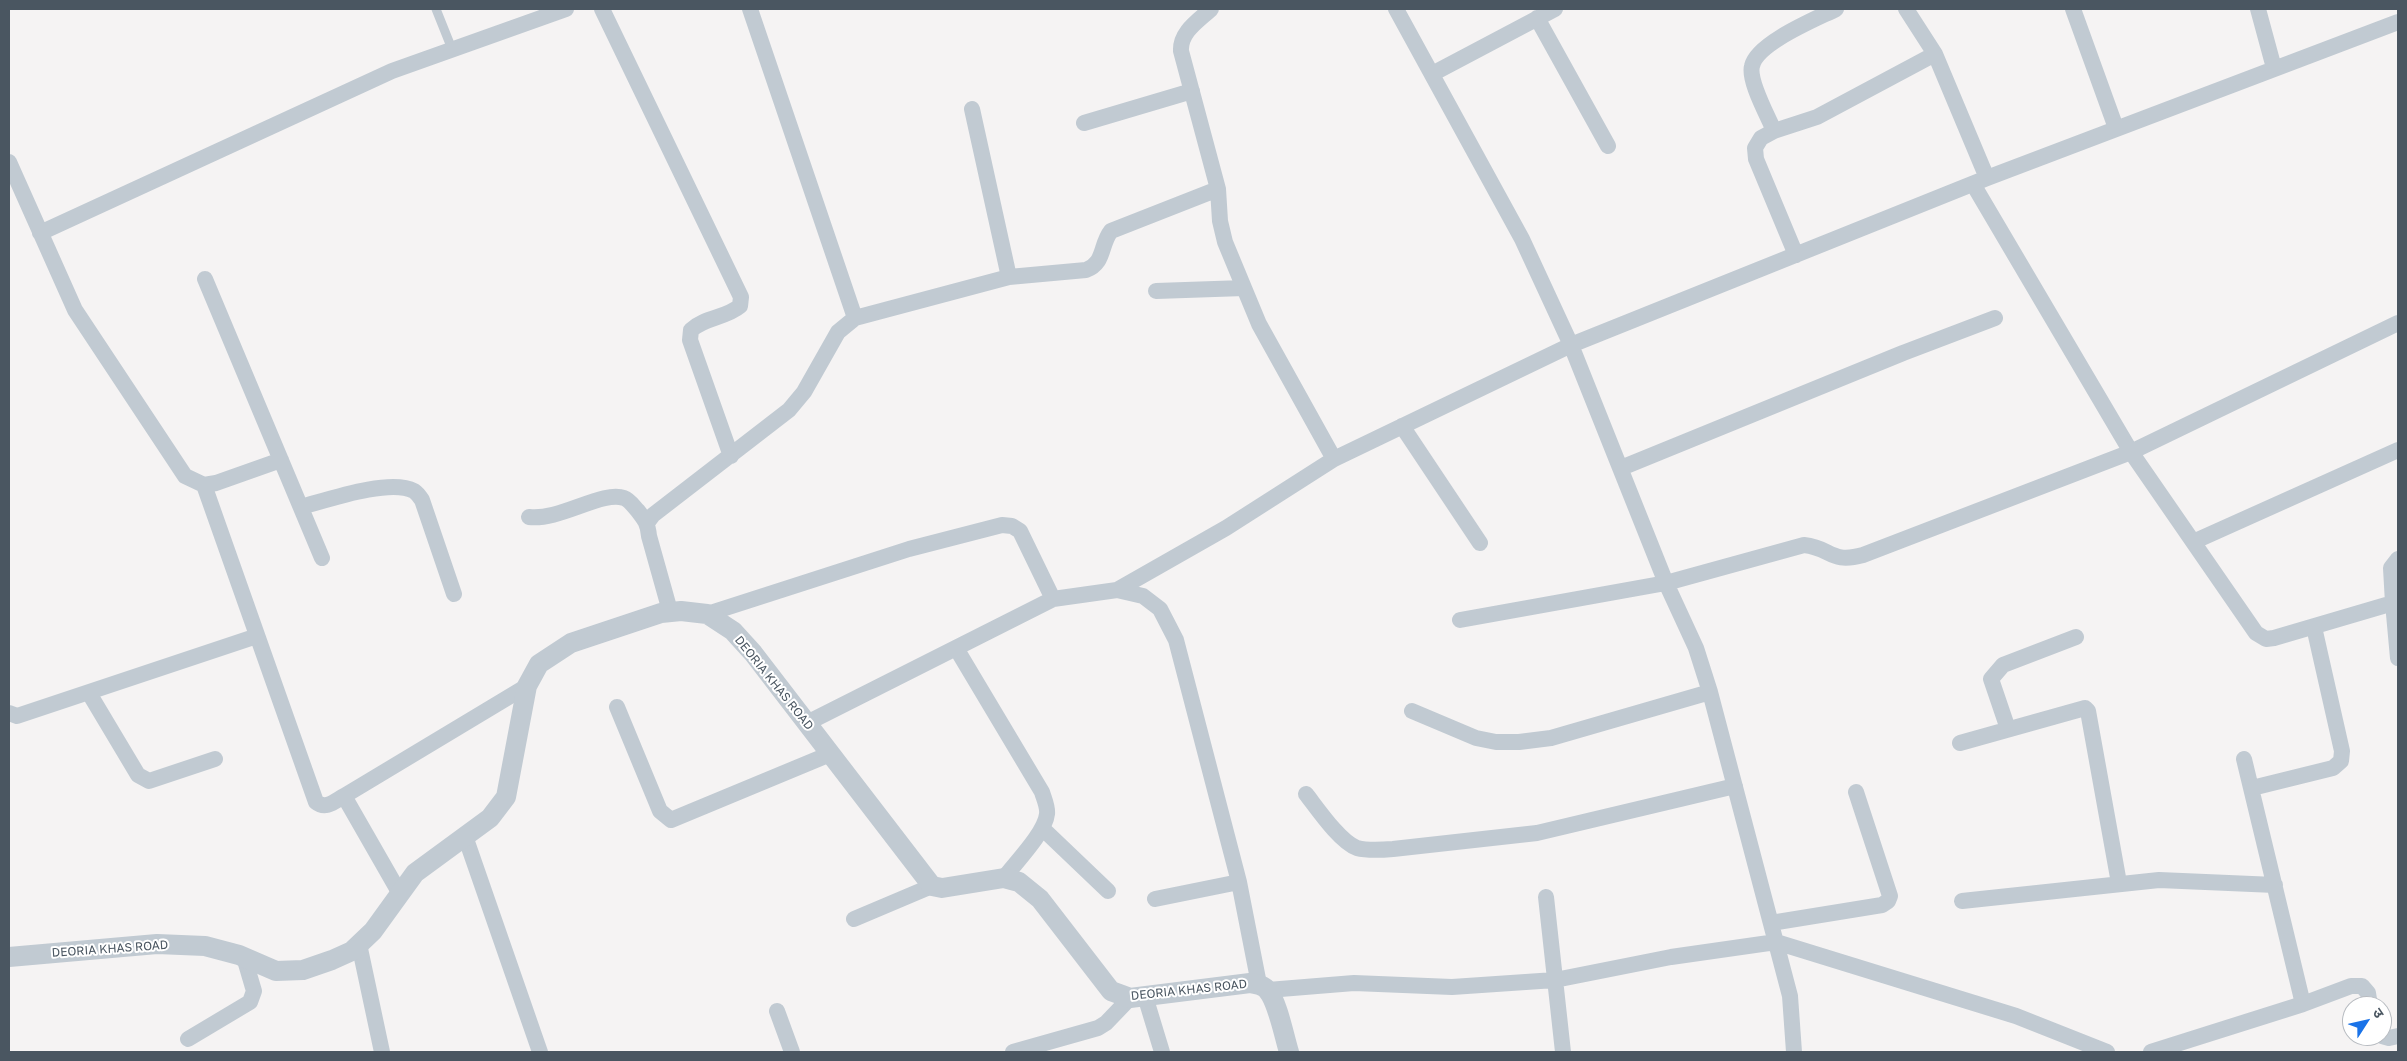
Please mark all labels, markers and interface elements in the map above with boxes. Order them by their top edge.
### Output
street label: DEORIA KHAS ROAD [732,633,816,733]
street label: DEORIA KHAS ROAD [51,938,169,960]
street label: DEORIA KHAS ROAD [1130,977,1248,1003]
north arrow [2342,996,2392,1046]
text: उ [2370,1004,2388,1021]

